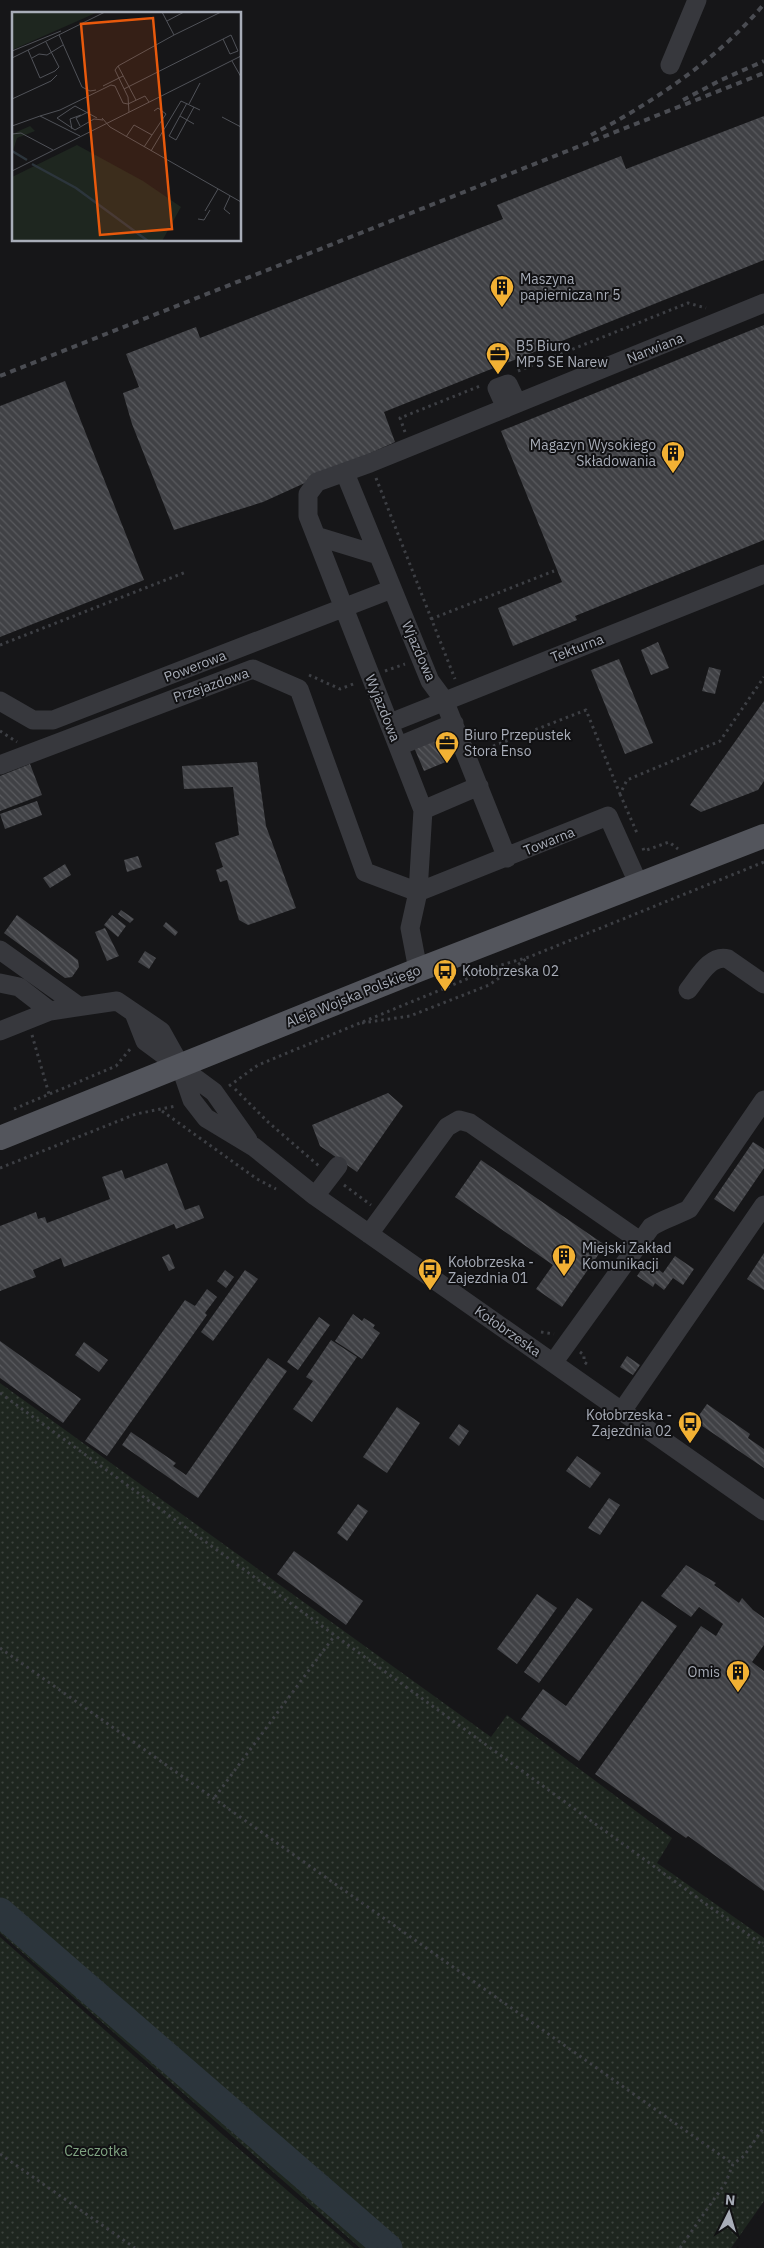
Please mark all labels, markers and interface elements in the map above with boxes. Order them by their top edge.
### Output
inset map [12,12,241,241]
place label: Maszyna papiernicza nr 5 [520,270,621,304]
building icon: Maszyna papiernicza nr 5 [489,274,515,308]
street label: Narwiana [624,328,687,368]
place label: B5 Biuro MP5 SE Narew [516,337,608,371]
office icon: B5 Biuro MP5 SE Narew [485,341,511,375]
place label: Magazyn Wysokiego Składowania [530,436,657,470]
building icon: Magazyn Wysokiego Składowania [660,440,686,474]
street label: Wjazdowa [398,618,440,684]
street label: Tekturna [548,629,607,666]
street label: Powerowa [161,646,229,686]
street label: Przejazdowa [171,663,252,706]
street label: Wyjazdowa [361,672,405,745]
place label: Biuro Przepustek Stora Enso [464,726,572,760]
office icon: Biuro Przepustek Stora Enso [434,730,460,764]
street label: Towarna [521,822,578,859]
bus stop icon: Kołobrzeska 02 [432,958,458,992]
street label: Aleja Wojska Polskiego [283,961,423,1031]
place label: Kołobrzeska 02 [462,962,559,980]
place label: Miejski Zakład Komunikacji [582,1239,672,1273]
building icon: Miejski Zakład Komunikacji [551,1243,577,1277]
place label: Kołobrzeska - Zajezdnia 01 [448,1253,534,1287]
bus stop icon: Kołobrzeska - Zajezdnia 01 [417,1257,443,1291]
street label: Kołobrzeska [471,1302,545,1361]
place label: Kołobrzeska - Zajezdnia 02 [586,1406,672,1440]
bus stop icon: Kołobrzeska - Zajezdnia 02 [677,1410,703,1444]
building icon: Omis [725,1659,751,1693]
place label: Omis [688,1663,720,1681]
park label: Czeczotka [64,2142,128,2160]
north arrow [704,2188,754,2238]
text: N [724,2191,736,2209]

